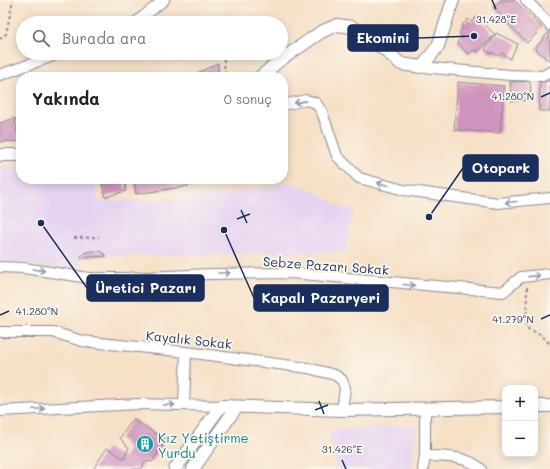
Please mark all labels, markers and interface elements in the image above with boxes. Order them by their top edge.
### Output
text: 31.428°E [476,12,516,26]
search box [16,16,288,60]
callout: Ekomini [348,25,418,51]
icon: search [30,27,52,49]
text: Burada ara [62,28,146,48]
text: Ekomini [356,28,410,47]
text: Yakında [32,87,100,109]
text: 41.280°N [492,89,534,103]
text: 0 sonuç [224,90,272,107]
one-way arrow [294,98,307,106]
callout: Otopark [463,155,538,181]
text: Otopark [472,158,530,177]
one-way arrow [377,180,390,188]
one-way arrow [505,198,518,206]
street label: Sebze Pazarı Sokak [262,252,390,278]
one-way arrow [32,266,45,274]
one-way arrow [217,269,230,277]
one-way arrow [527,272,540,280]
callout: Üretici Pazarı [87,275,204,301]
text: Üretici Pazarı [95,278,197,297]
one-way arrow [402,281,415,288]
callout: Kapalı Pazaryeri [254,285,388,311]
text: Kapalı Pazaryeri [262,288,380,307]
text: 41.280°N [16,304,58,318]
text: 41.279°N [492,312,534,326]
street label: Kayalık Sokak [145,326,233,352]
map controls [502,385,538,457]
button: + [502,385,538,421]
one-way arrow [162,401,175,409]
one-way arrow [32,406,45,413]
button: − [502,421,538,457]
place label: Kız Yetiştirme Yurdu [158,429,249,461]
building icon: Kız Yetiştirme Yurdu [135,434,155,454]
text: 31.426°E [322,442,362,456]

